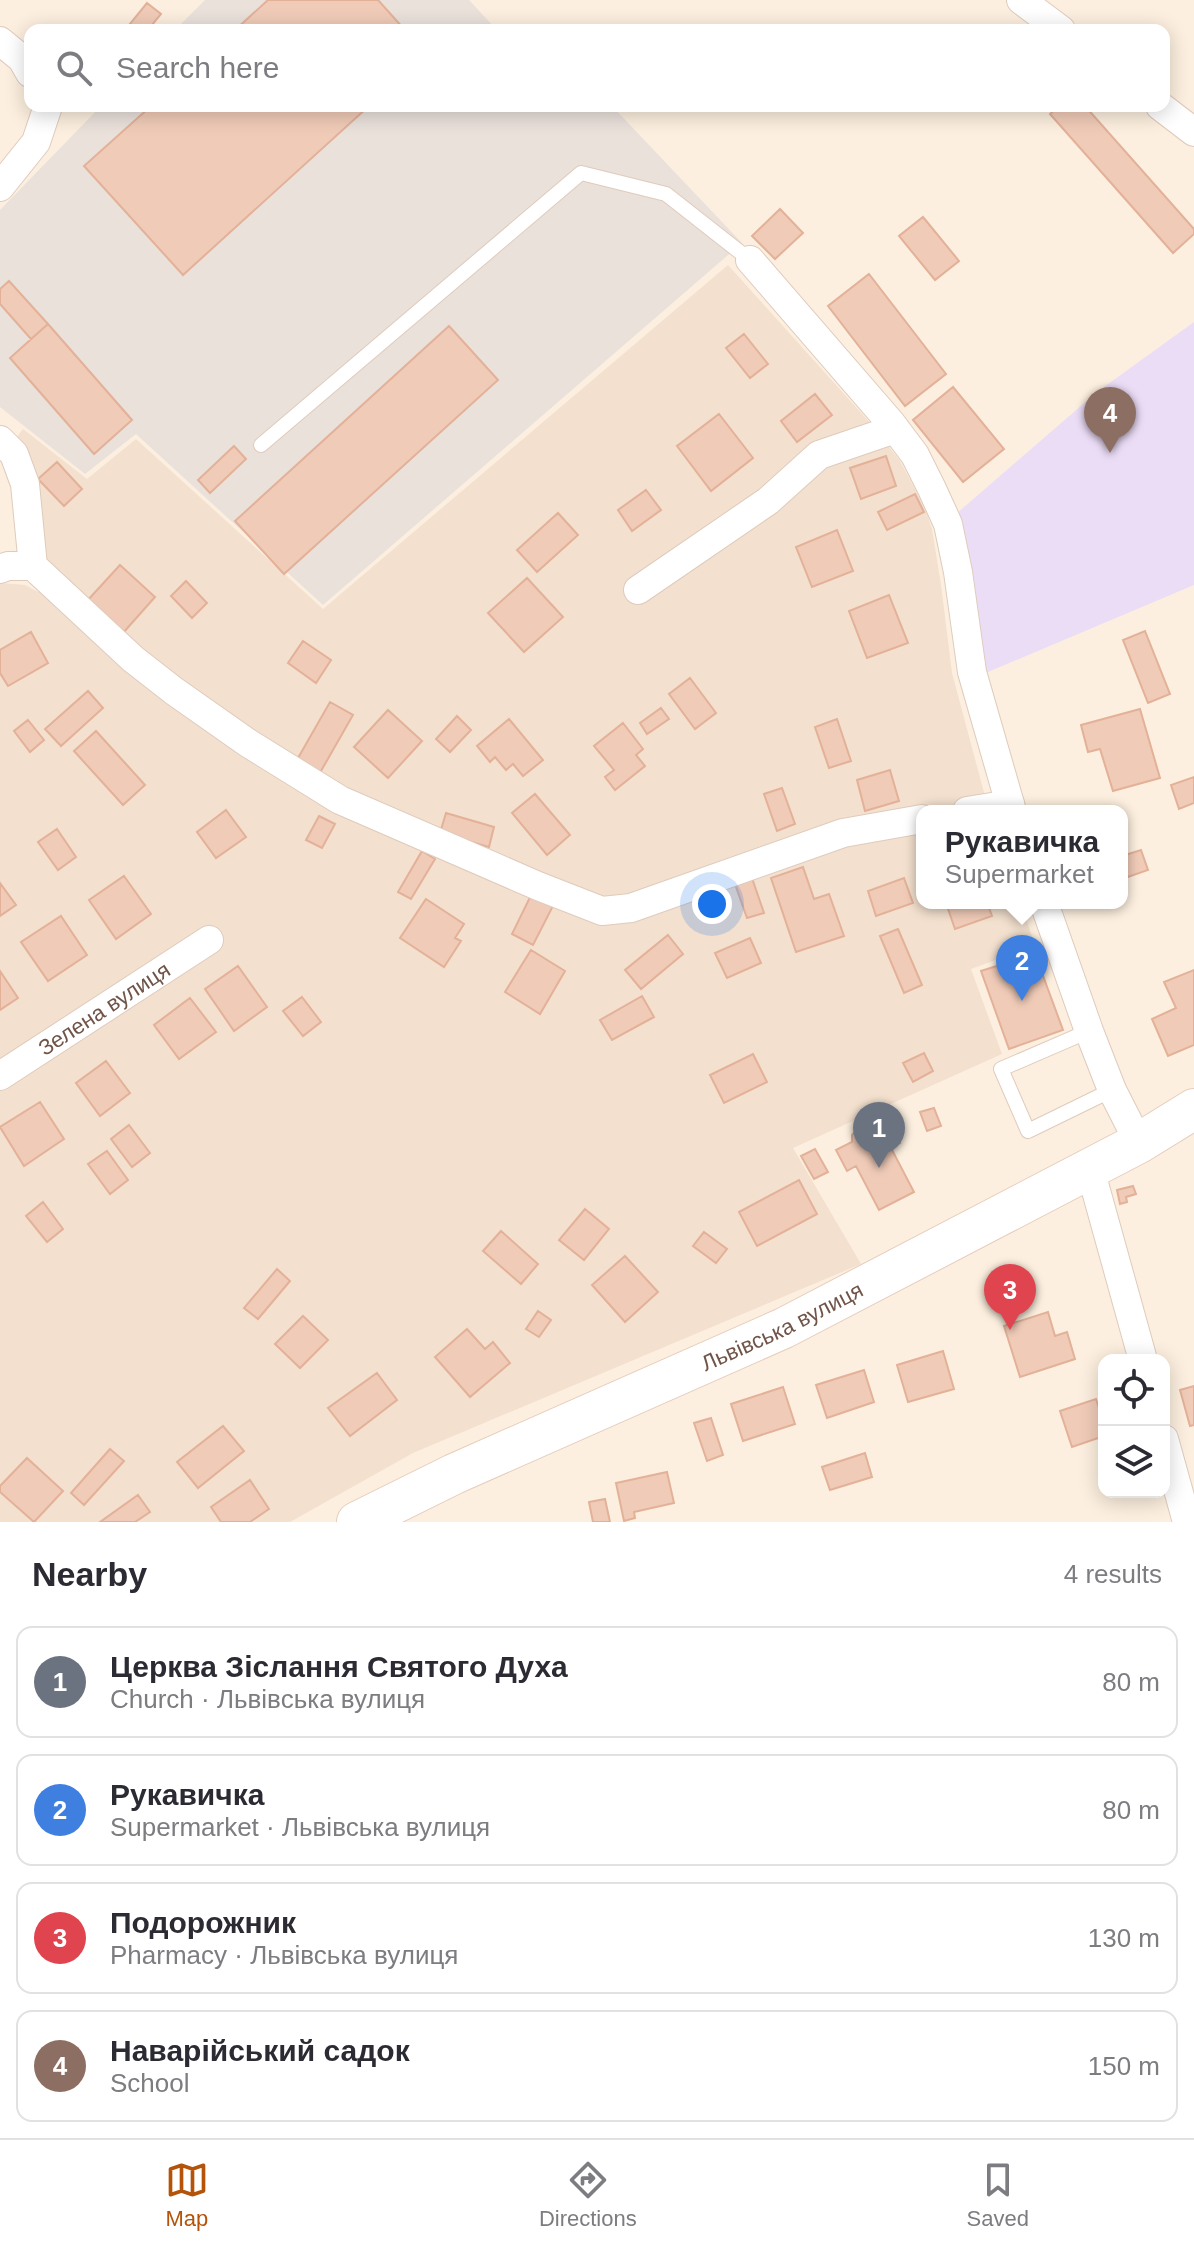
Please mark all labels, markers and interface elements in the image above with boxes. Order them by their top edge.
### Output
search box [24,24,1170,112]
icon: search [52,46,96,90]
text: Search here [116,51,279,84]
pin: 4 [1084,387,1136,453]
popup [916,805,1128,909]
text: Рукавичка [945,825,1099,858]
text: Supermarket [945,859,1094,889]
your location [692,884,732,924]
pin: 2 [996,935,1048,1001]
street label: Зелена вулиця [34,957,175,1061]
pin: 1 [853,1102,905,1168]
pin: 3 [984,1264,1036,1330]
street label: Львівська вулиця [698,1277,867,1376]
map controls [1098,1354,1170,1498]
button: locate [1098,1354,1170,1426]
button: layers [1098,1426,1170,1498]
text: Nearby [32,1555,147,1593]
text: 4 results [1064,1559,1162,1589]
text: Церква Зіслання Святого Духа [110,1650,568,1683]
text: 1 [53,1667,67,1697]
text: 80 m [1102,1667,1160,1697]
text: Church · Львівська вулиця [110,1684,425,1714]
text: Рукавичка [110,1778,264,1811]
text: 2 [53,1795,67,1825]
text: 80 m [1102,1795,1160,1825]
text: Supermarket · Львівська вулиця [110,1812,490,1842]
text: Подорожник [110,1906,296,1939]
text: 3 [53,1923,67,1953]
text: 130 m [1088,1923,1160,1953]
text: Pharmacy · Львівська вулиця [110,1940,458,1970]
text: Наварійський садок [110,2034,410,2067]
text: 4 [53,2051,67,2081]
text: 150 m [1088,2051,1160,2081]
text: School [110,2068,190,2098]
tab: Map [165,2158,209,2232]
tab: Directions [539,2158,637,2232]
tab: Saved [967,2158,1029,2232]

